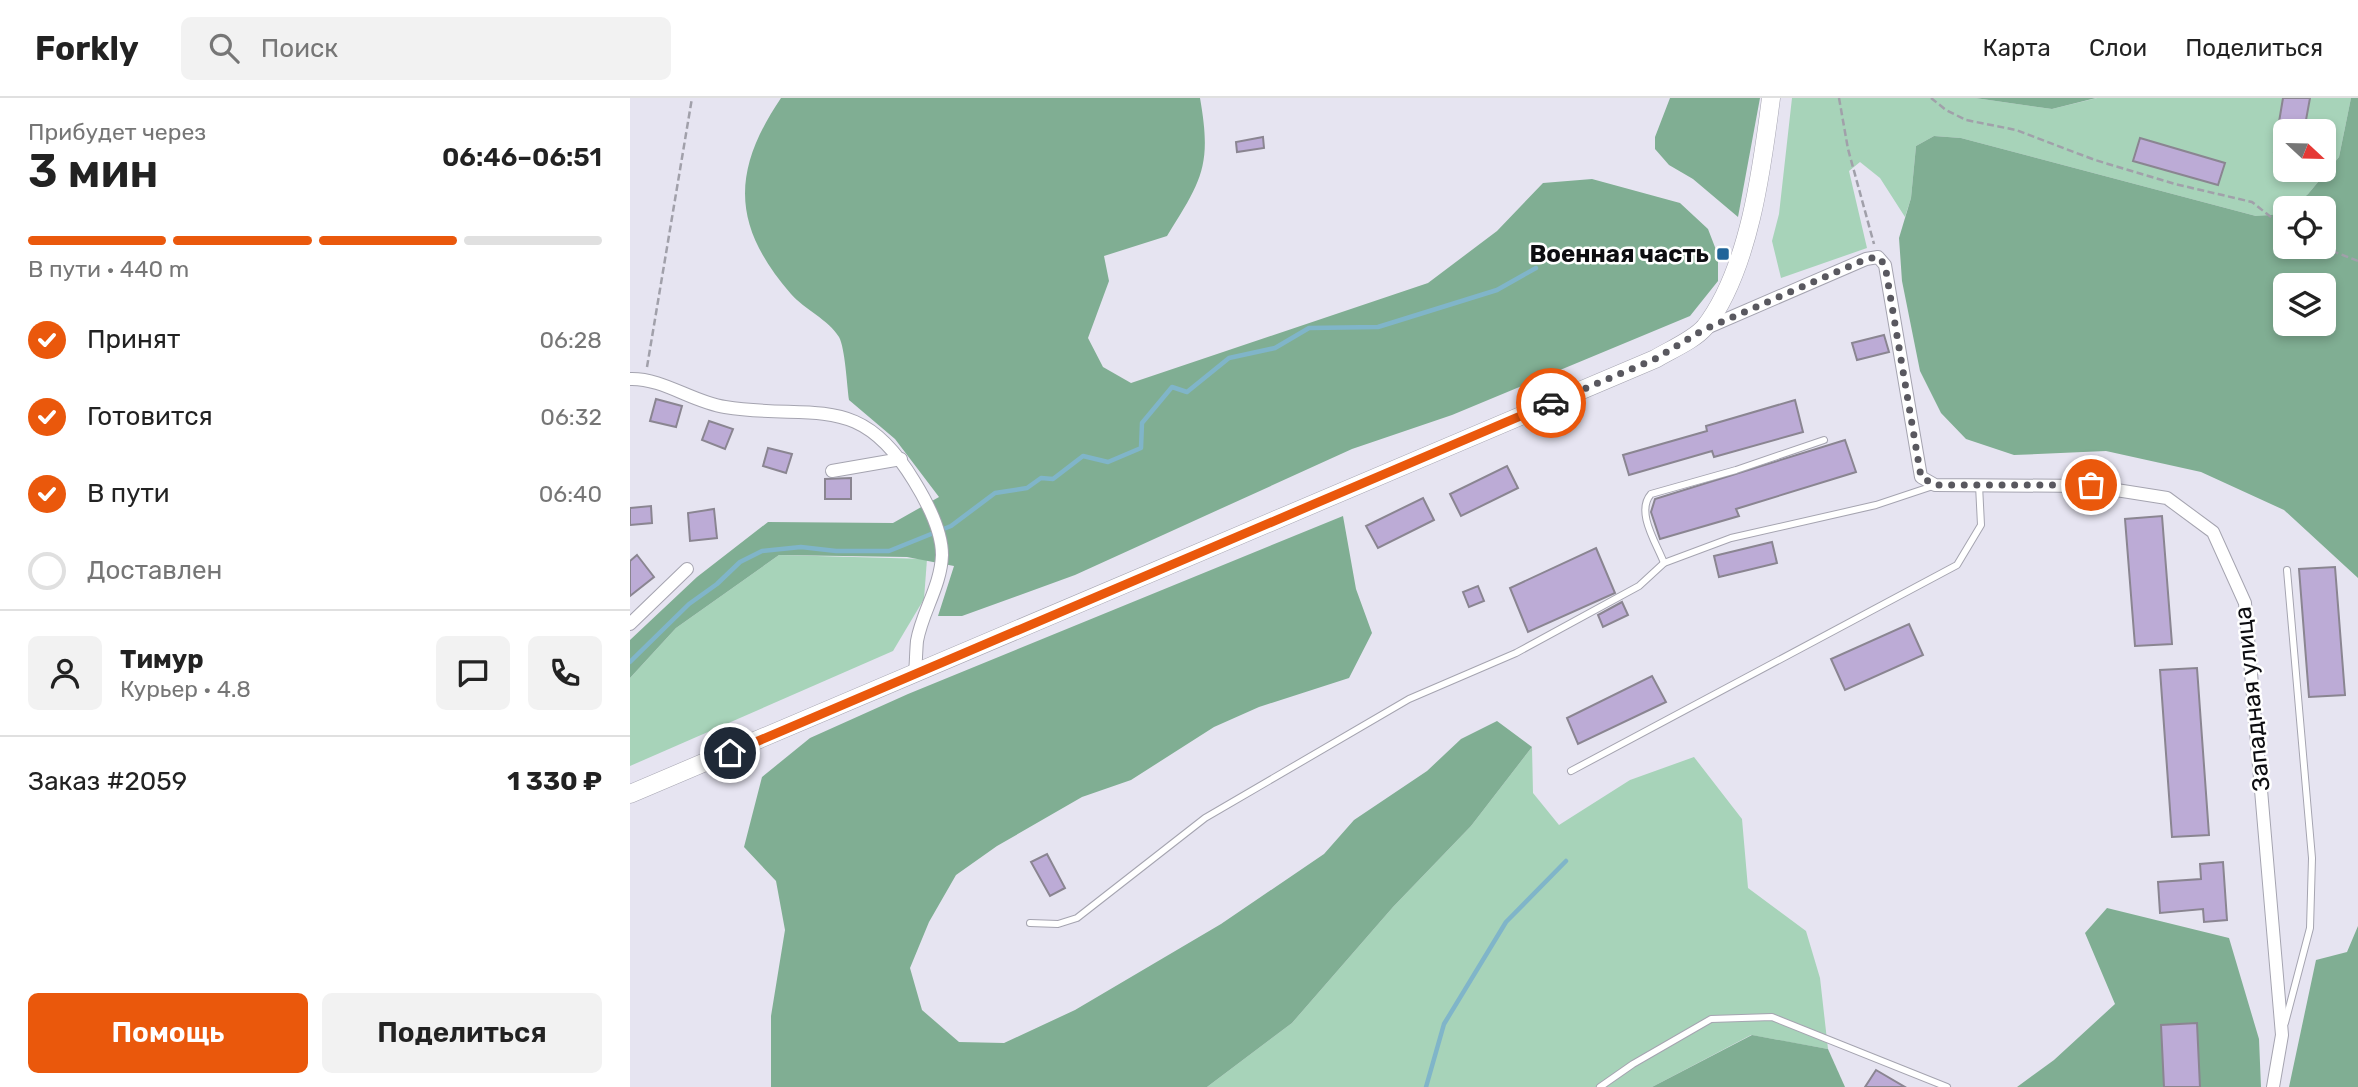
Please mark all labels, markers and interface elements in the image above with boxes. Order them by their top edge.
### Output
search box [181,17,671,80]
text: Forkly [35,29,139,68]
icon: search [205,29,243,67]
text: Поиск [261,33,338,64]
text: Карта [1982,34,2051,62]
text: Слои [2089,34,2147,62]
text: Поделиться [2185,34,2323,62]
text: Прибудет через [28,118,206,146]
north arrow [2273,119,2336,182]
map controls [2273,119,2336,336]
text: 06:46–06:51 [442,142,602,173]
text: 3 мин [28,144,159,199]
button: locate [2273,196,2336,259]
place label: Военная часть [1529,240,1709,268]
marker: Военная часть [1715,246,1731,262]
text: В пути · 440 m [28,255,189,283]
button: layers [2273,273,2336,336]
icon: check [28,321,66,359]
text: Принят [87,324,180,355]
text: 06:28 [540,326,602,354]
courier [1516,368,1586,438]
icon: car [1532,384,1570,422]
icon: check [28,398,66,436]
text: Готовится [87,401,213,432]
text: 06:32 [540,403,602,431]
pin [2061,455,2121,515]
icon: bag [2072,466,2110,504]
icon: check [28,475,66,513]
text: В пути [87,478,170,509]
text: 06:40 [539,480,602,508]
text: Доставлен [87,555,222,586]
street label: Западная улица [2228,605,2276,793]
button: person [28,636,102,710]
button: chat [436,636,510,710]
button: phone [528,636,602,710]
text: Тимур [120,644,204,675]
text: Курьер · 4.8 [120,675,251,703]
pin [700,723,760,783]
icon: home [711,734,749,772]
text: Заказ #2059 [28,766,187,797]
text: 1 330 ₽ [507,766,602,797]
button: Помощь [28,993,308,1073]
button: Поделиться [322,993,602,1073]

